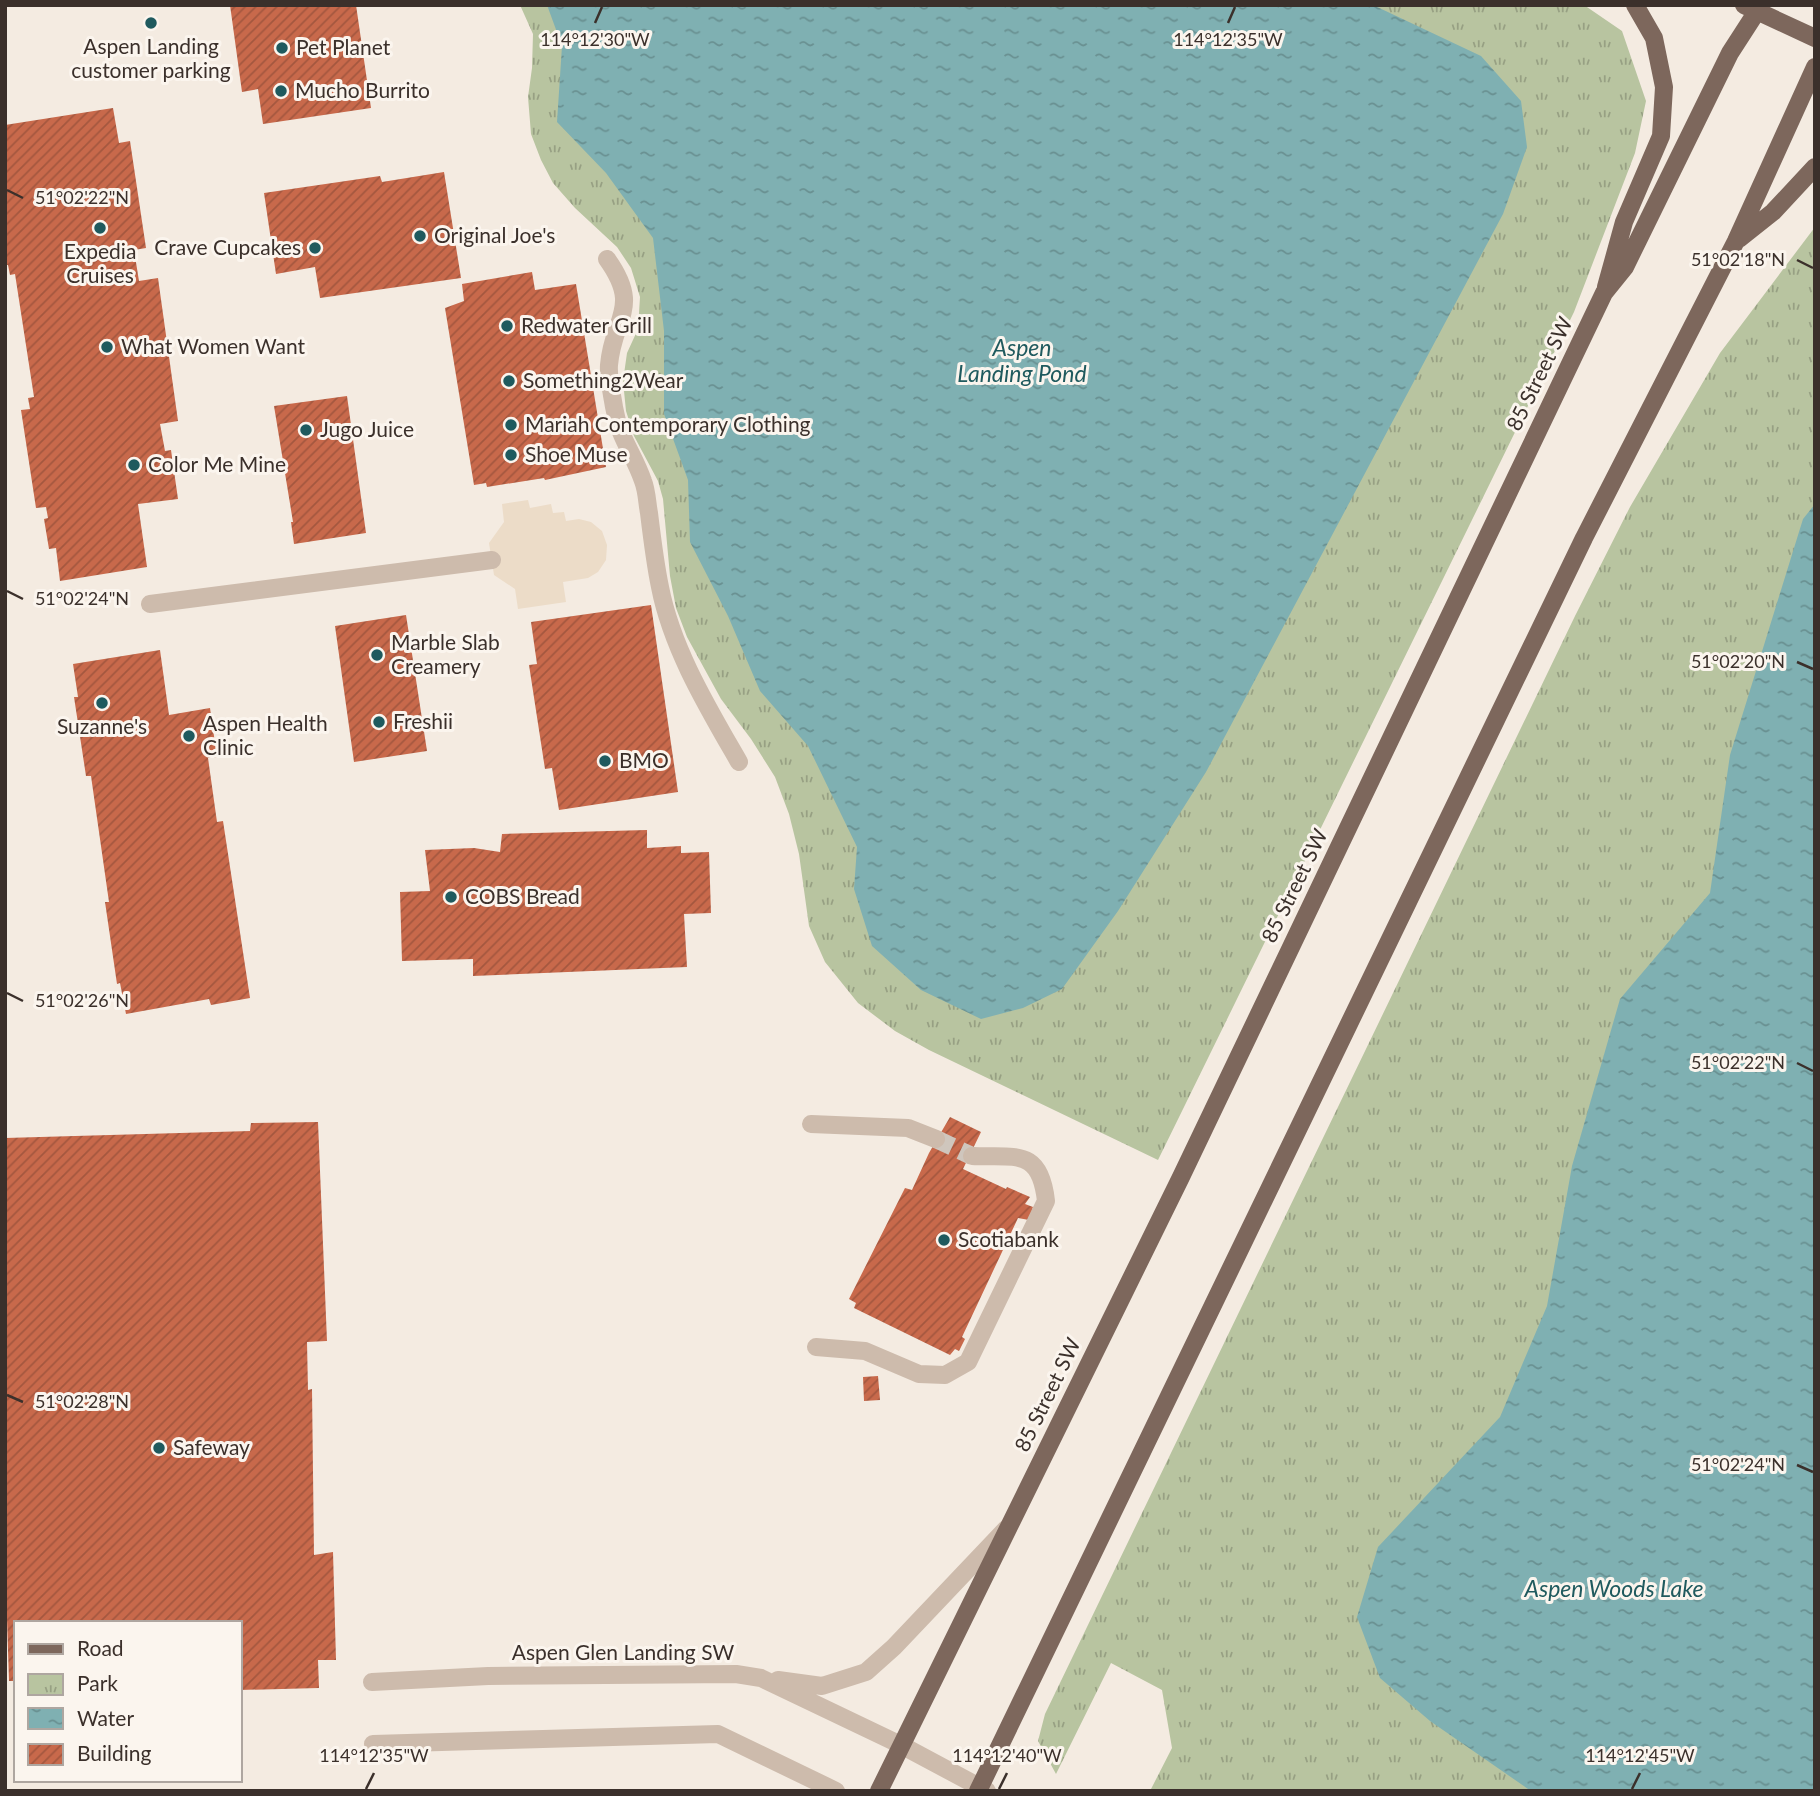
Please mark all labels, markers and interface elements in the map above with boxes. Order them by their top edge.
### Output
marker: Aspen Landing customer parking [143,15,159,31]
text: 114°12'30"W [540,28,650,50]
text: 114°12'35"W [1173,28,1283,50]
place label: Aspen Landing customer parking [71,33,231,82]
place label: Pet Planet [296,34,391,59]
marker: Pet Planet [274,40,290,56]
place label: Mucho Burrito [295,77,430,102]
marker: Mucho Burrito [273,83,289,99]
text: 51°02'22"N [35,186,129,208]
marker: Expedia Cruises [92,220,108,236]
place label: Original Joe's [434,222,555,247]
marker: Original Joe's [412,228,428,244]
place label: Crave Cupcakes [154,234,301,259]
place label: Expedia Cruises [64,238,136,287]
marker: Crave Cupcakes [307,240,323,256]
text: 51°02'18"N [1691,248,1785,270]
place label: Redwater Grill [521,312,652,337]
street label: 85 Street SW [1500,312,1577,434]
marker: Redwater Grill [499,318,515,334]
place label: What Women Want [121,333,305,358]
water label: Aspen Landing Pond [957,333,1087,387]
marker: What Women Want [99,339,115,355]
place label: Something2Wear [523,367,684,392]
marker: Something2Wear [501,373,517,389]
place label: Mariah Contemporary Clothing [525,411,811,436]
place label: Jugo Juice [320,416,414,441]
marker: Mariah Contemporary Clothing [503,417,519,433]
marker: Jugo Juice [298,422,314,438]
place label: Shoe Muse [525,441,628,466]
marker: Shoe Muse [503,447,519,463]
place label: Color Me Mine [148,451,286,476]
marker: Color Me Mine [126,457,142,473]
text: 51°02'24"N [35,587,129,609]
place label: Marble Slab Creamery [391,629,500,678]
marker: Marble Slab Creamery [369,647,385,663]
text: 51°02'20"N [1691,650,1785,672]
marker: Suzanne's [94,695,110,711]
place label: Freshii [393,708,453,733]
place label: Aspen Health Clinic [203,710,328,759]
place label: Suzanne's [57,713,147,738]
marker: Freshii [371,714,387,730]
marker: Aspen Health Clinic [181,728,197,744]
place label: BMO [619,747,669,772]
marker: BMO [597,753,613,769]
street label: 85 Street SW [1255,824,1332,946]
place label: COBS Bread [465,883,580,908]
marker: COBS Bread [443,889,459,905]
text: 51°02'26"N [35,989,129,1011]
text: 51°02'22"N [1691,1051,1785,1073]
place label: Scotiabank [958,1226,1059,1251]
marker: Scotiabank [936,1232,952,1248]
street label: 85 Street SW [1008,1333,1085,1455]
text: 51°02'28"N [35,1390,129,1412]
place label: Safeway [173,1434,250,1459]
marker: Safeway [151,1440,167,1456]
text: 51°02'24"N [1691,1453,1785,1475]
water label: Aspen Woods Lake [1523,1574,1704,1602]
legend [14,1621,242,1782]
text: Road [77,1635,124,1660]
street label: Aspen Glen Landing SW [512,1639,734,1664]
text: Park [77,1670,118,1695]
text: Water [77,1705,134,1730]
text: Building [77,1740,152,1765]
text: 114°12'35"W [319,1744,429,1766]
text: 114°12'40"W [952,1744,1062,1766]
text: 114°12'45"W [1585,1744,1695,1766]

